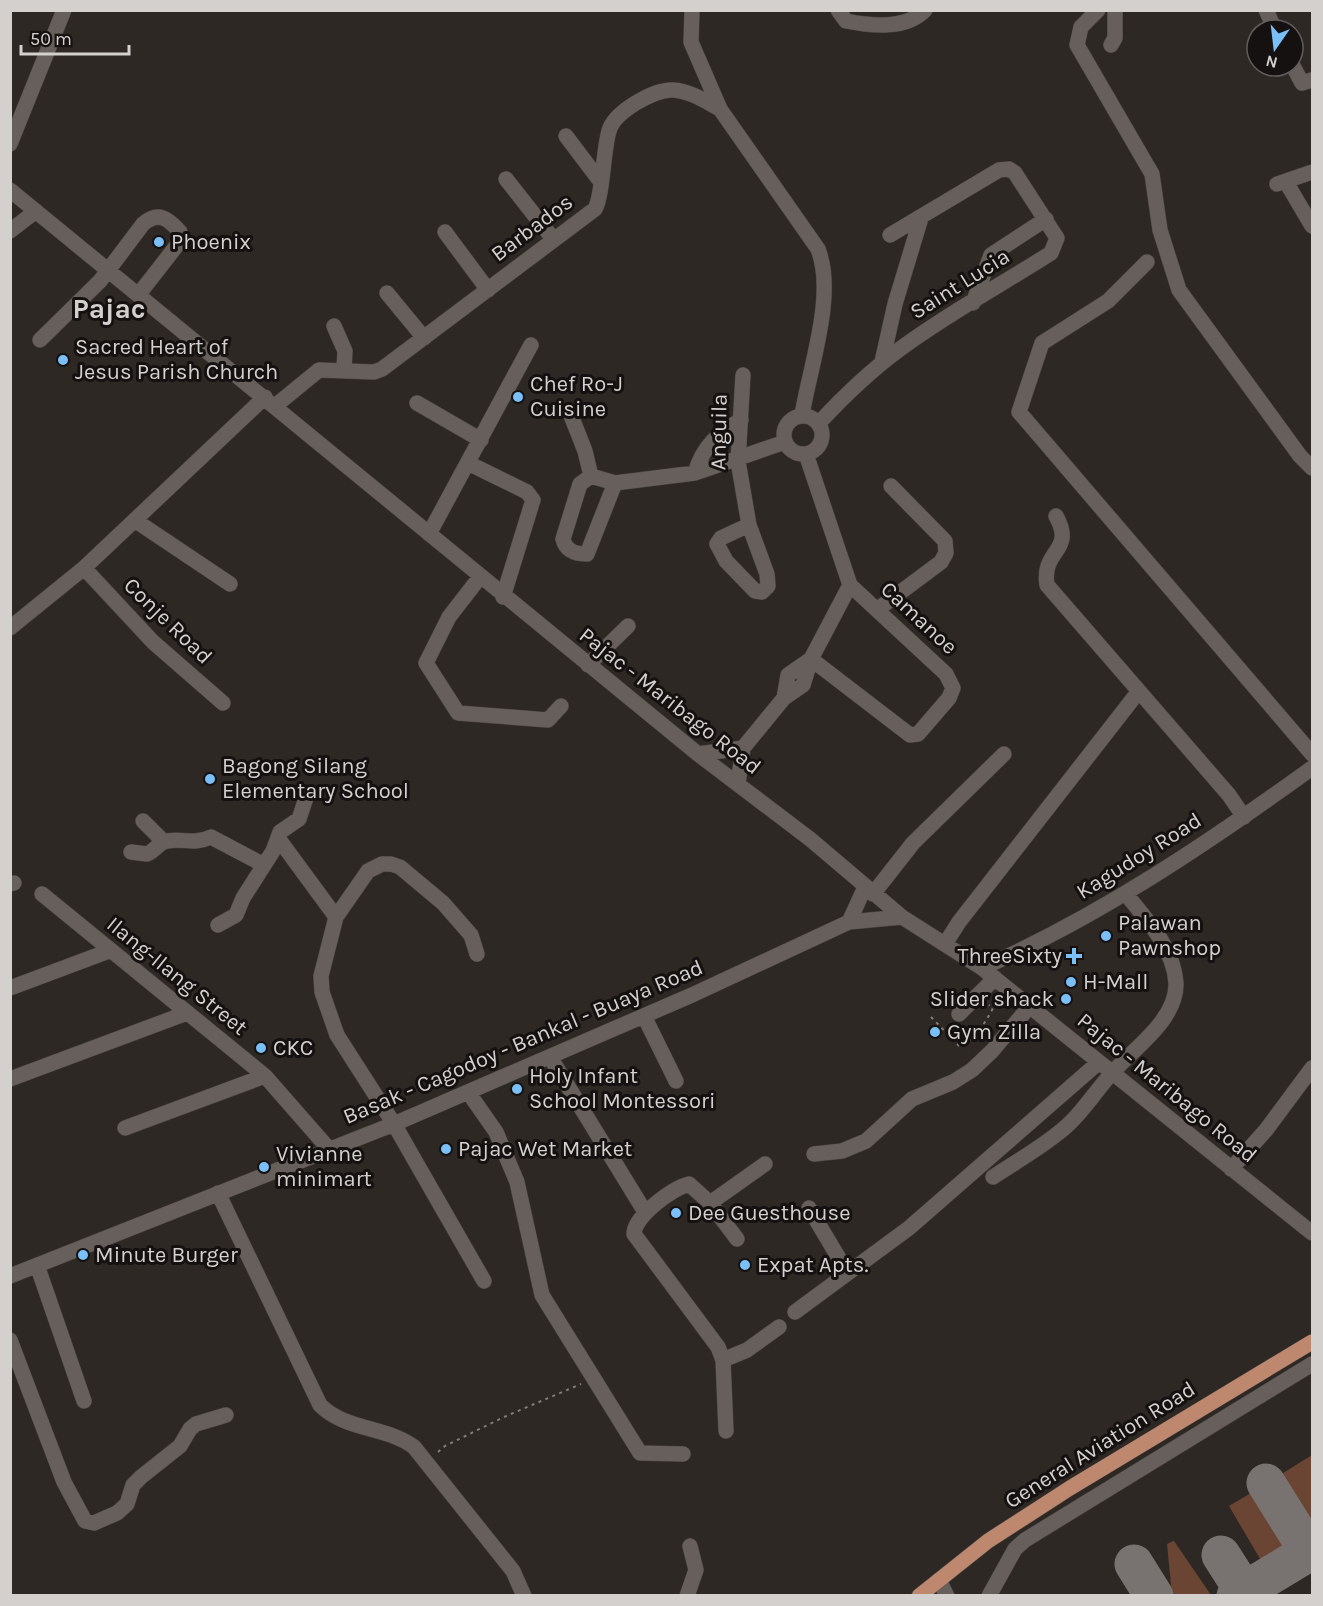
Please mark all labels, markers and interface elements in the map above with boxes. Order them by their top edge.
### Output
scale bar [21,18,129,56]
north arrow [1245,18,1305,78]
text: 50 m [30,28,72,50]
text: N [1264,51,1279,73]
street label: Barbados [486,189,578,267]
place label: Phoenix [171,229,251,255]
marker: Phoenix [152,235,166,249]
street label: Saint Lucia [905,243,1015,325]
district label: Pajac [72,292,146,325]
place label: Sacred Heart of Jesus Parish Church [75,334,278,385]
marker: Sacred Heart of Jesus Parish Church [56,353,70,367]
place label: Chef Ro-J Cuisine [530,371,623,422]
marker: Chef Ro-J Cuisine [511,390,525,404]
street label: Anguila [705,394,733,470]
street label: Conje Road [118,572,218,670]
street label: Camanoe [875,576,963,660]
street label: Pajac - Maribago Road [574,622,766,780]
place label: Bagong Silang Elementary School [222,753,409,804]
marker: Bagong Silang Elementary School [203,772,217,786]
street label: Kagudoy Road [1072,807,1206,905]
place label: Palawan Pawnshop [1118,910,1221,961]
street label: Ilang-Ilang Street [101,911,253,1041]
marker: Palawan Pawnshop [1099,929,1113,943]
place label: ThreeSixty [958,943,1062,969]
marker: ThreeSixty [1067,949,1081,963]
street label: Basak - Cagodoy - Bankal - Buaya Road [339,954,707,1130]
place label: H-Mall [1083,969,1148,995]
marker: H-Mall [1064,975,1078,989]
place label: Slider shack [930,986,1054,1012]
marker: Slider shack [1059,992,1073,1006]
street label: Pajac - Maribago Road [1072,1008,1262,1168]
place label: Gym Zilla [947,1019,1041,1045]
marker: Gym Zilla [928,1025,942,1039]
place label: CKC [273,1035,313,1061]
marker: CKC [254,1041,268,1055]
place label: Holy Infant School Montessori [529,1063,716,1114]
marker: Holy Infant School Montessori [510,1082,524,1096]
place label: Pajac Wet Market [458,1136,632,1162]
place label: Vivianne minimart [276,1141,372,1192]
marker: Pajac Wet Market [439,1142,453,1156]
marker: Vivianne minimart [257,1160,271,1174]
place label: Dee Guesthouse [688,1200,850,1226]
marker: Dee Guesthouse [669,1206,683,1220]
place label: Minute Burger [95,1242,238,1268]
marker: Minute Burger [76,1248,90,1262]
place label: Expat Apts. [757,1252,868,1278]
marker: Expat Apts. [738,1258,752,1272]
street label: General Aviation Road [1000,1376,1200,1514]

